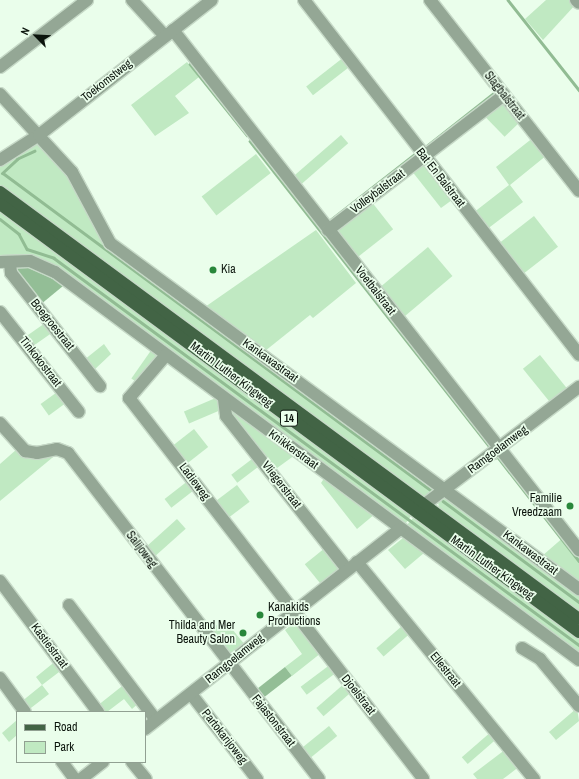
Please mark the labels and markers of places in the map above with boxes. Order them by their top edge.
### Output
place label: Kia [221,263,236,277]
marker: Kia [208,265,218,275]
place label: Familie Vreedzaam [512,492,562,520]
marker: Familie Vreedzaam [565,501,575,511]
place label: Kanakids Productions [268,601,321,629]
marker: Kanakids Productions [255,610,265,620]
place label: Thilda and Mer Beauty Salon [169,619,235,647]
marker: Thilda and Mer Beauty Salon [238,628,248,638]

